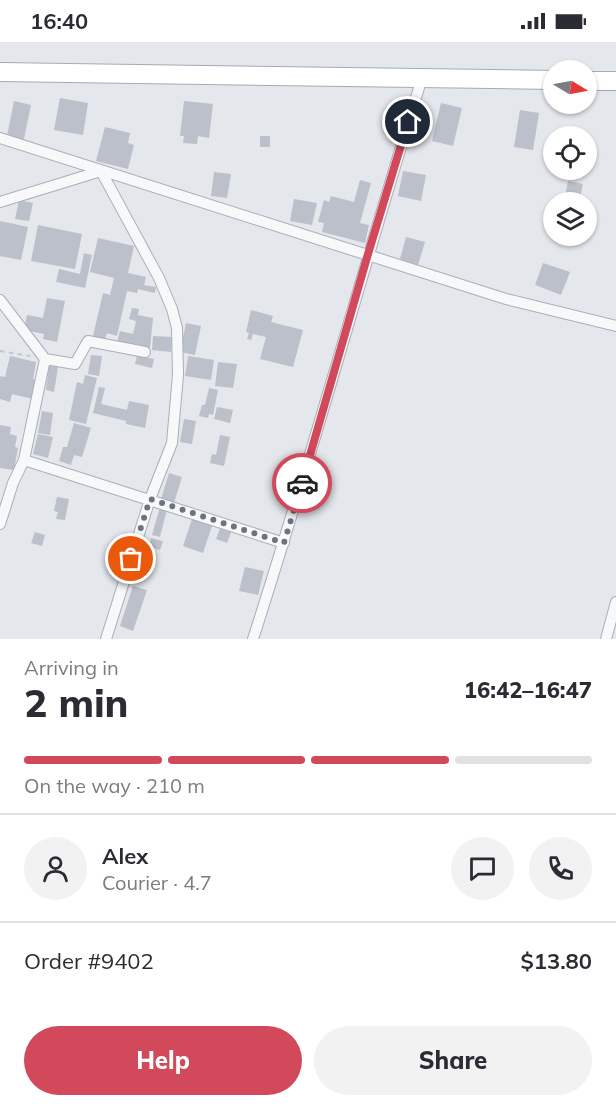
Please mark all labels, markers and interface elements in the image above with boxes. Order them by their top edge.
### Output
text: 16:40 [30,7,88,35]
north arrow [543,60,597,114]
map controls [543,60,597,246]
pin [382,96,433,147]
icon: home [391,105,424,138]
button: locate [543,126,597,180]
button: layers [543,192,597,246]
courier [272,453,332,513]
icon: car [286,467,319,500]
pin [105,533,156,584]
icon: bag [114,542,147,575]
text: Arriving in [24,655,119,680]
text: 16:42–16:47 [464,676,592,704]
text: 2 min [24,678,129,727]
text: On the way · 210 m [24,773,205,798]
button: person [24,837,87,900]
button: chat [451,837,514,900]
button: phone [529,837,592,900]
text: Alex [102,842,148,870]
text: Courier · 4.7 [102,870,212,895]
text: Order #9402 [24,947,154,975]
text: $13.80 [521,947,592,975]
button: Help [24,1026,302,1095]
button: Share [314,1026,592,1095]

